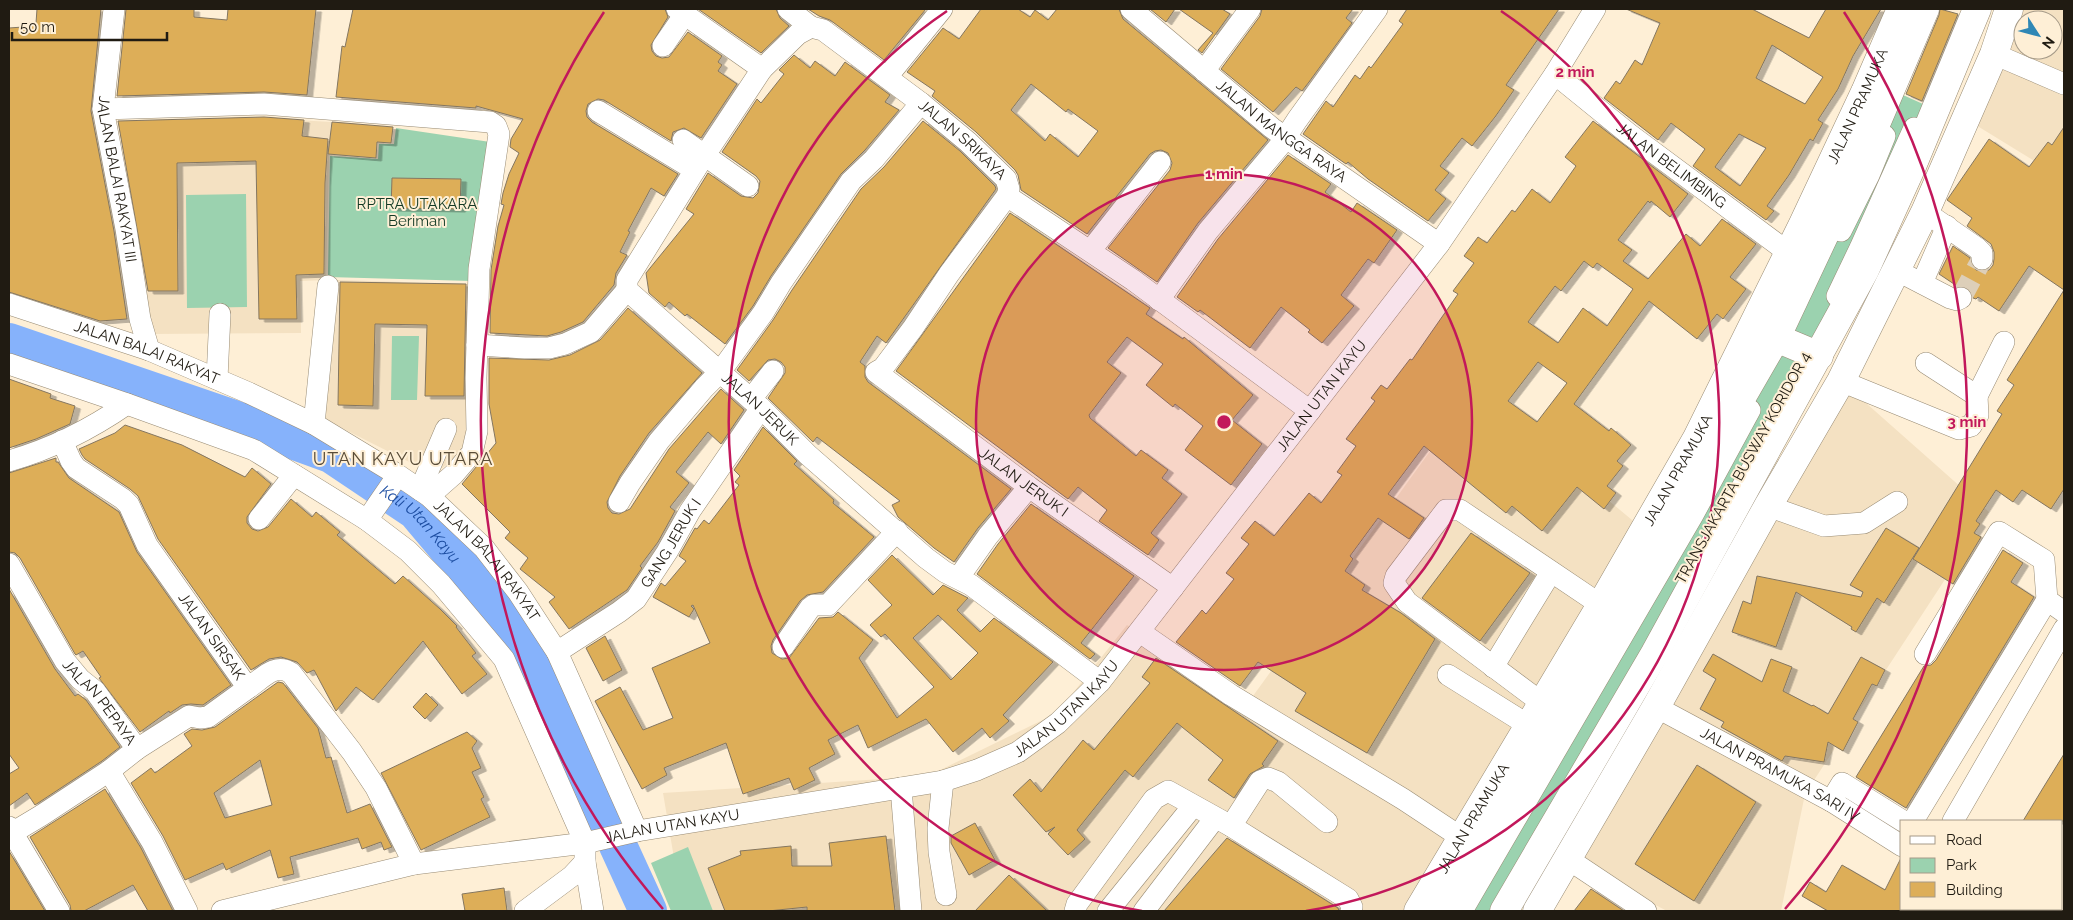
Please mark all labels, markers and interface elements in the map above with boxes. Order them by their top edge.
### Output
scale bar [12,10,168,42]
north arrow [2013,10,2063,60]
text: 50 m [20,18,55,36]
text: N [2039,34,2058,52]
street label: JALAN PRAMUKA [1824,46,1892,167]
text: 2 min [1556,63,1594,81]
street label: JALAN MANGGA RAYA [1213,76,1350,186]
street label: JALAN BALAI RAKYAT III [94,95,140,264]
street label: JALAN SRIKAYA [915,96,1010,183]
street label: JALAN BELIMBING [1613,119,1730,212]
text: 1 min [1205,165,1243,183]
park label: RPTRA UTAKARA Beriman [357,195,477,230]
street label: JALAN BALAI RAKYAT [72,317,222,388]
street label: JALAN UTAN KAYU [1273,336,1370,455]
street label: TRANSJAKARTA BUSWAY KORIDOR 4 [1671,349,1815,587]
street label: JALAN JERUK [718,369,802,449]
street label: JALAN PRAMUKA [1640,411,1716,529]
centre of rings [1215,413,1233,431]
text: 3 min [1948,413,1986,431]
street label: JALAN JERUK I [976,444,1072,521]
district label: UTAN KAYU UTARA [313,448,493,469]
water label: Kali Utan Kayu [377,480,465,566]
street label: GANG JERUK I [637,495,705,591]
street label: JALAN BALAI RAKYAT [430,496,543,624]
street label: JALAN SIRSAK [175,589,249,684]
street label: JALAN PEPAYA [59,656,140,748]
street label: JALAN UTAN KAYU [1010,657,1122,761]
street label: JALAN PRAMUKA SARI IV [1697,724,1863,826]
street label: JALAN PRAMUKA [1434,760,1513,877]
street label: JALAN UTAN KAYU [603,805,741,847]
legend [1900,820,2063,910]
text: Road [1946,831,1982,849]
text: Park [1946,856,1977,874]
text: Building [1946,881,2003,899]

